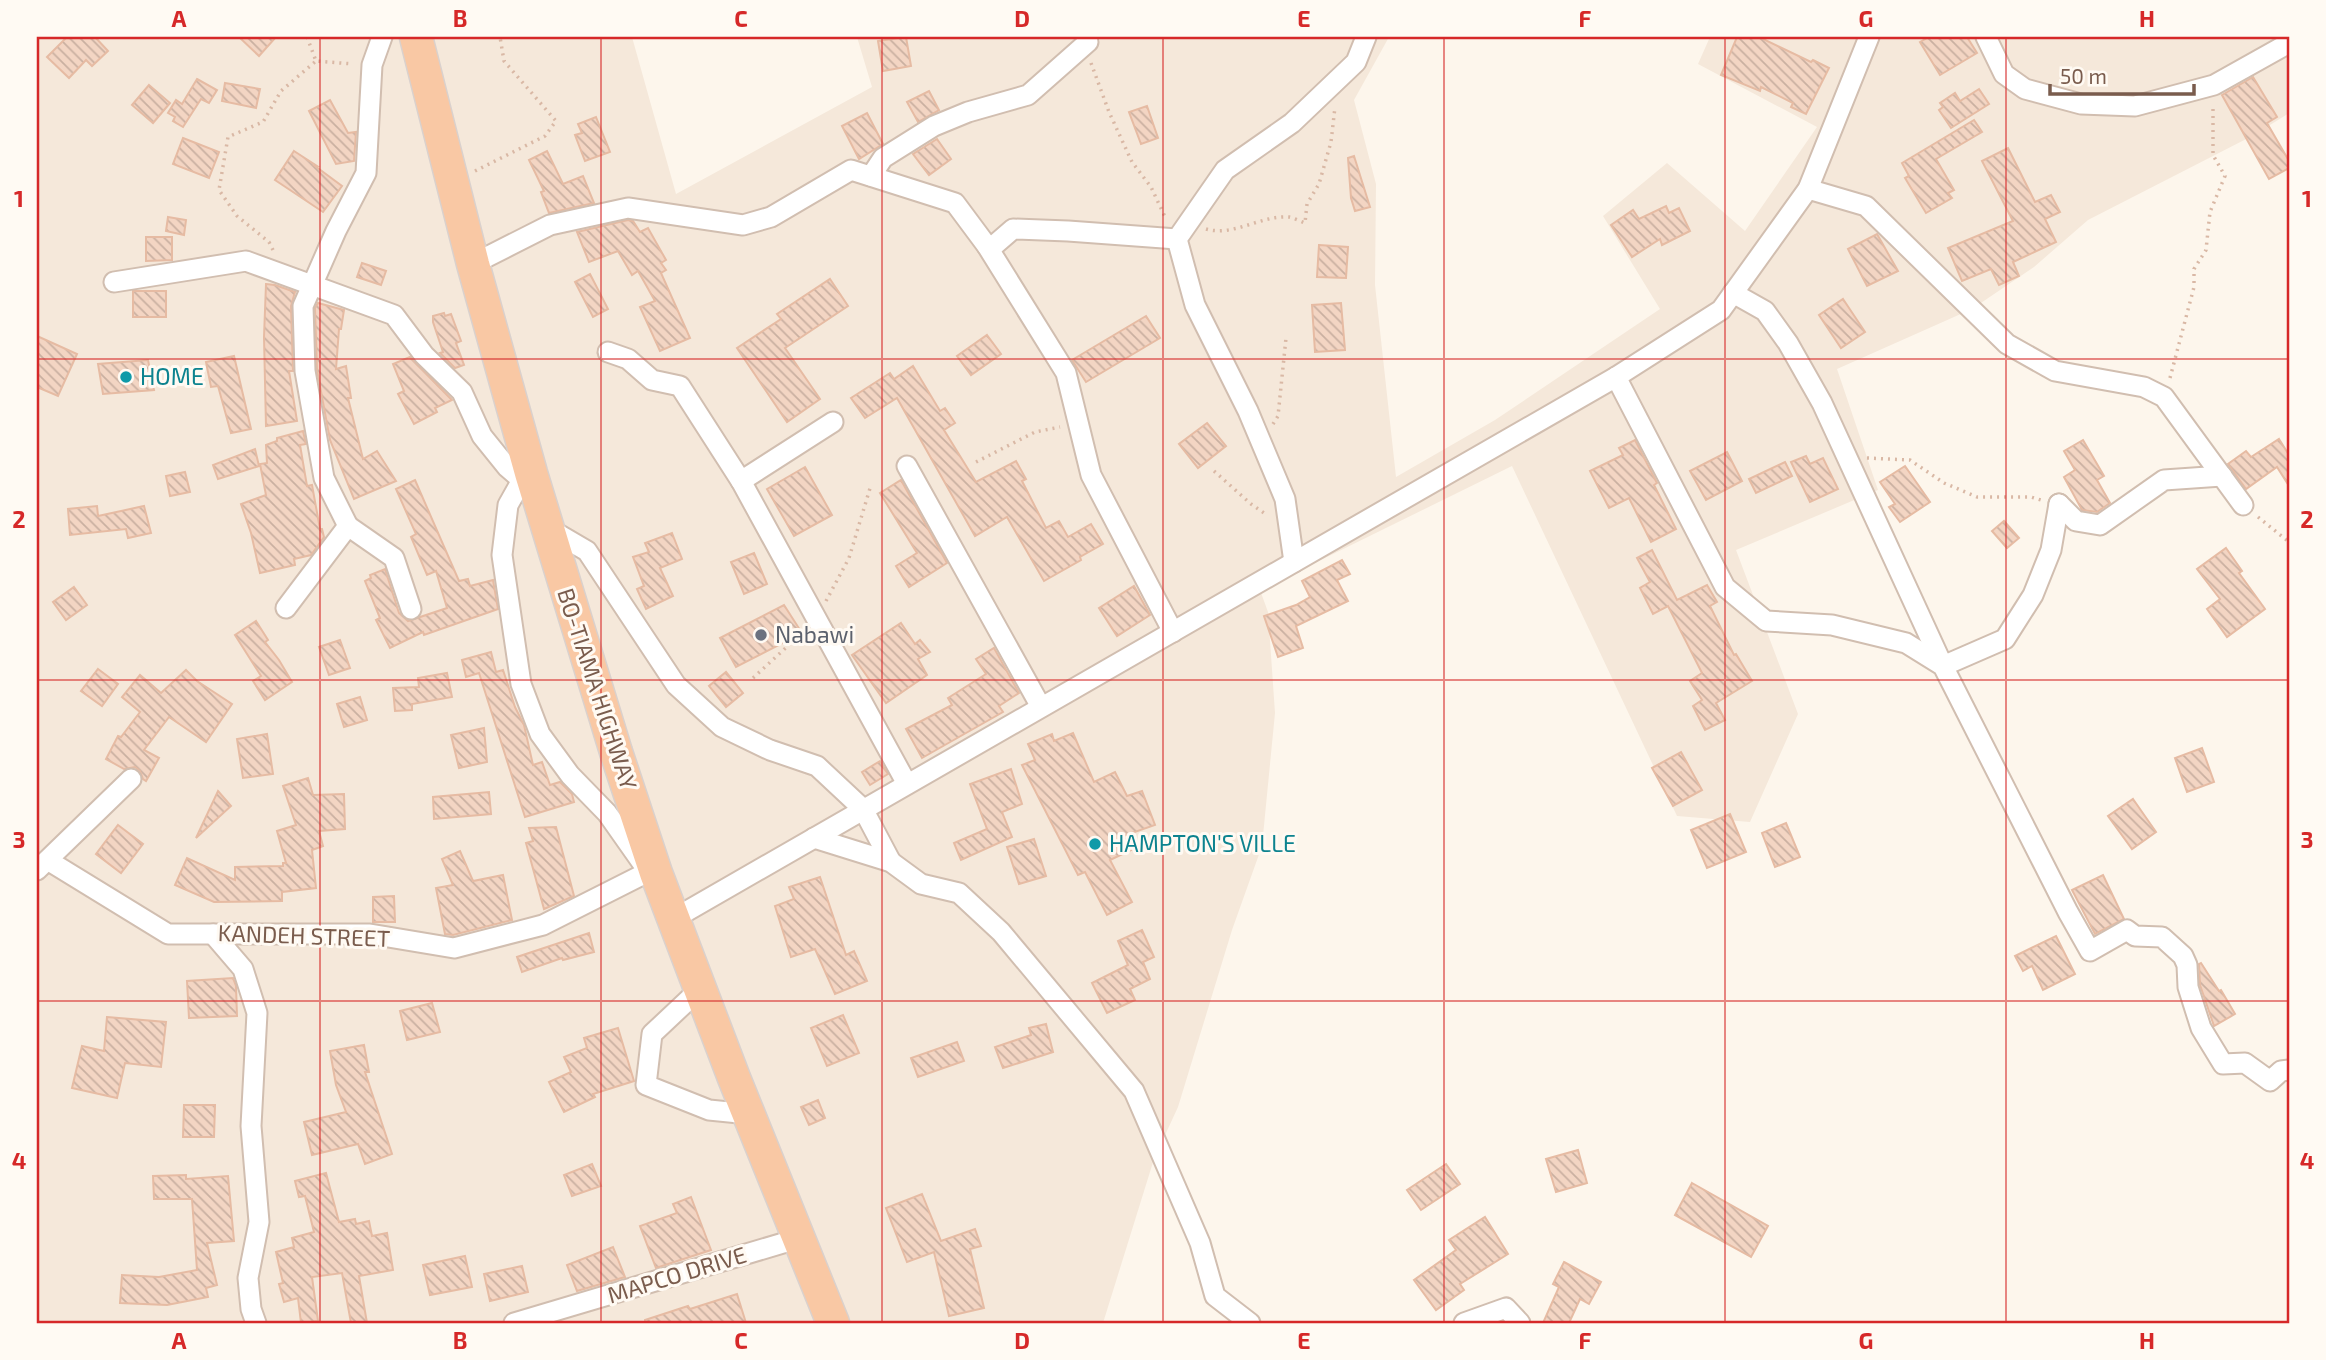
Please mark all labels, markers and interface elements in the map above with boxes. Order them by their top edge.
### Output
text: A [171,4,187,32]
text: B [453,4,467,32]
text: C [734,4,748,32]
text: D [1014,4,1030,32]
text: E [1297,4,1311,32]
text: F [1579,4,1592,32]
text: G [1859,4,1873,32]
text: H [2139,4,2155,32]
scale bar [2050,52,2193,96]
text: 50 m [2060,63,2107,88]
text: 1 [14,184,24,212]
text: 1 [2302,184,2312,212]
place label: HOME [140,362,204,390]
marker: HOME [118,369,134,385]
text: 2 [12,505,26,533]
text: 2 [2300,505,2314,533]
street label: BO-TIAMA HIGHWAY [552,584,644,793]
place label: Nabawi [775,620,854,648]
marker: Nabawi [753,627,769,643]
text: 3 [12,825,26,853]
text: 3 [2300,825,2314,853]
place label: HAMPTON'S VILLE [1109,829,1296,857]
marker: HAMPTON'S VILLE [1087,836,1103,852]
street label: KANDEH STREET [217,918,391,952]
text: 4 [12,1146,26,1174]
text: 4 [2300,1146,2314,1174]
street label: MAPCO DRIVE [604,1240,750,1308]
text: A [171,1326,187,1354]
text: B [453,1326,467,1354]
text: C [734,1326,748,1354]
text: D [1014,1326,1030,1354]
text: E [1297,1326,1311,1354]
text: F [1579,1326,1592,1354]
text: G [1859,1326,1873,1354]
text: H [2139,1326,2155,1354]

